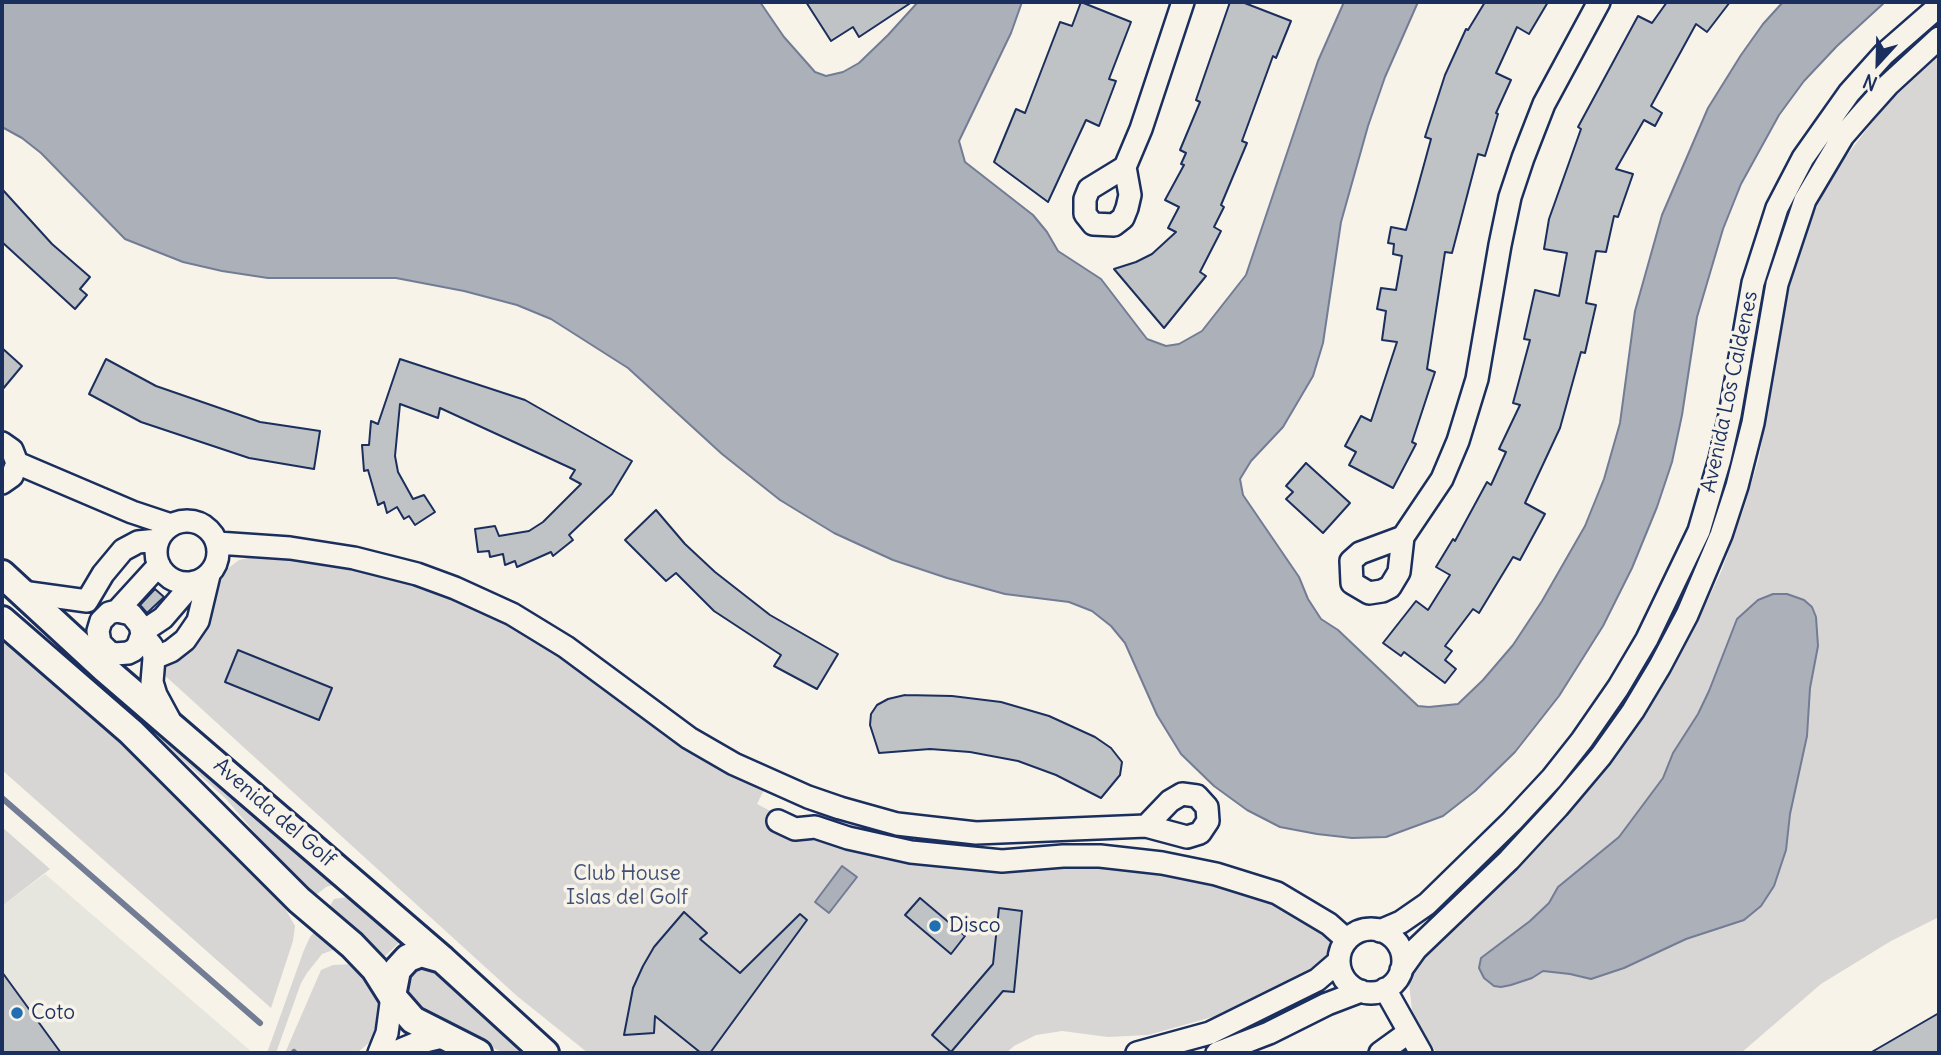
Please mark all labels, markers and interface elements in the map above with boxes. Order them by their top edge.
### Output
north arrow [1843,28,1913,98]
text: N [1860,69,1881,96]
street label: Avenida Los Caldenes [1696,289,1764,495]
street label: Avenida del Golf [208,753,340,873]
park label: Club House Islas del Golf [566,861,688,911]
place label: Disco [949,913,1000,939]
marker: Disco [927,918,943,934]
place label: Coto [31,1000,75,1026]
marker: Coto [9,1005,25,1021]

